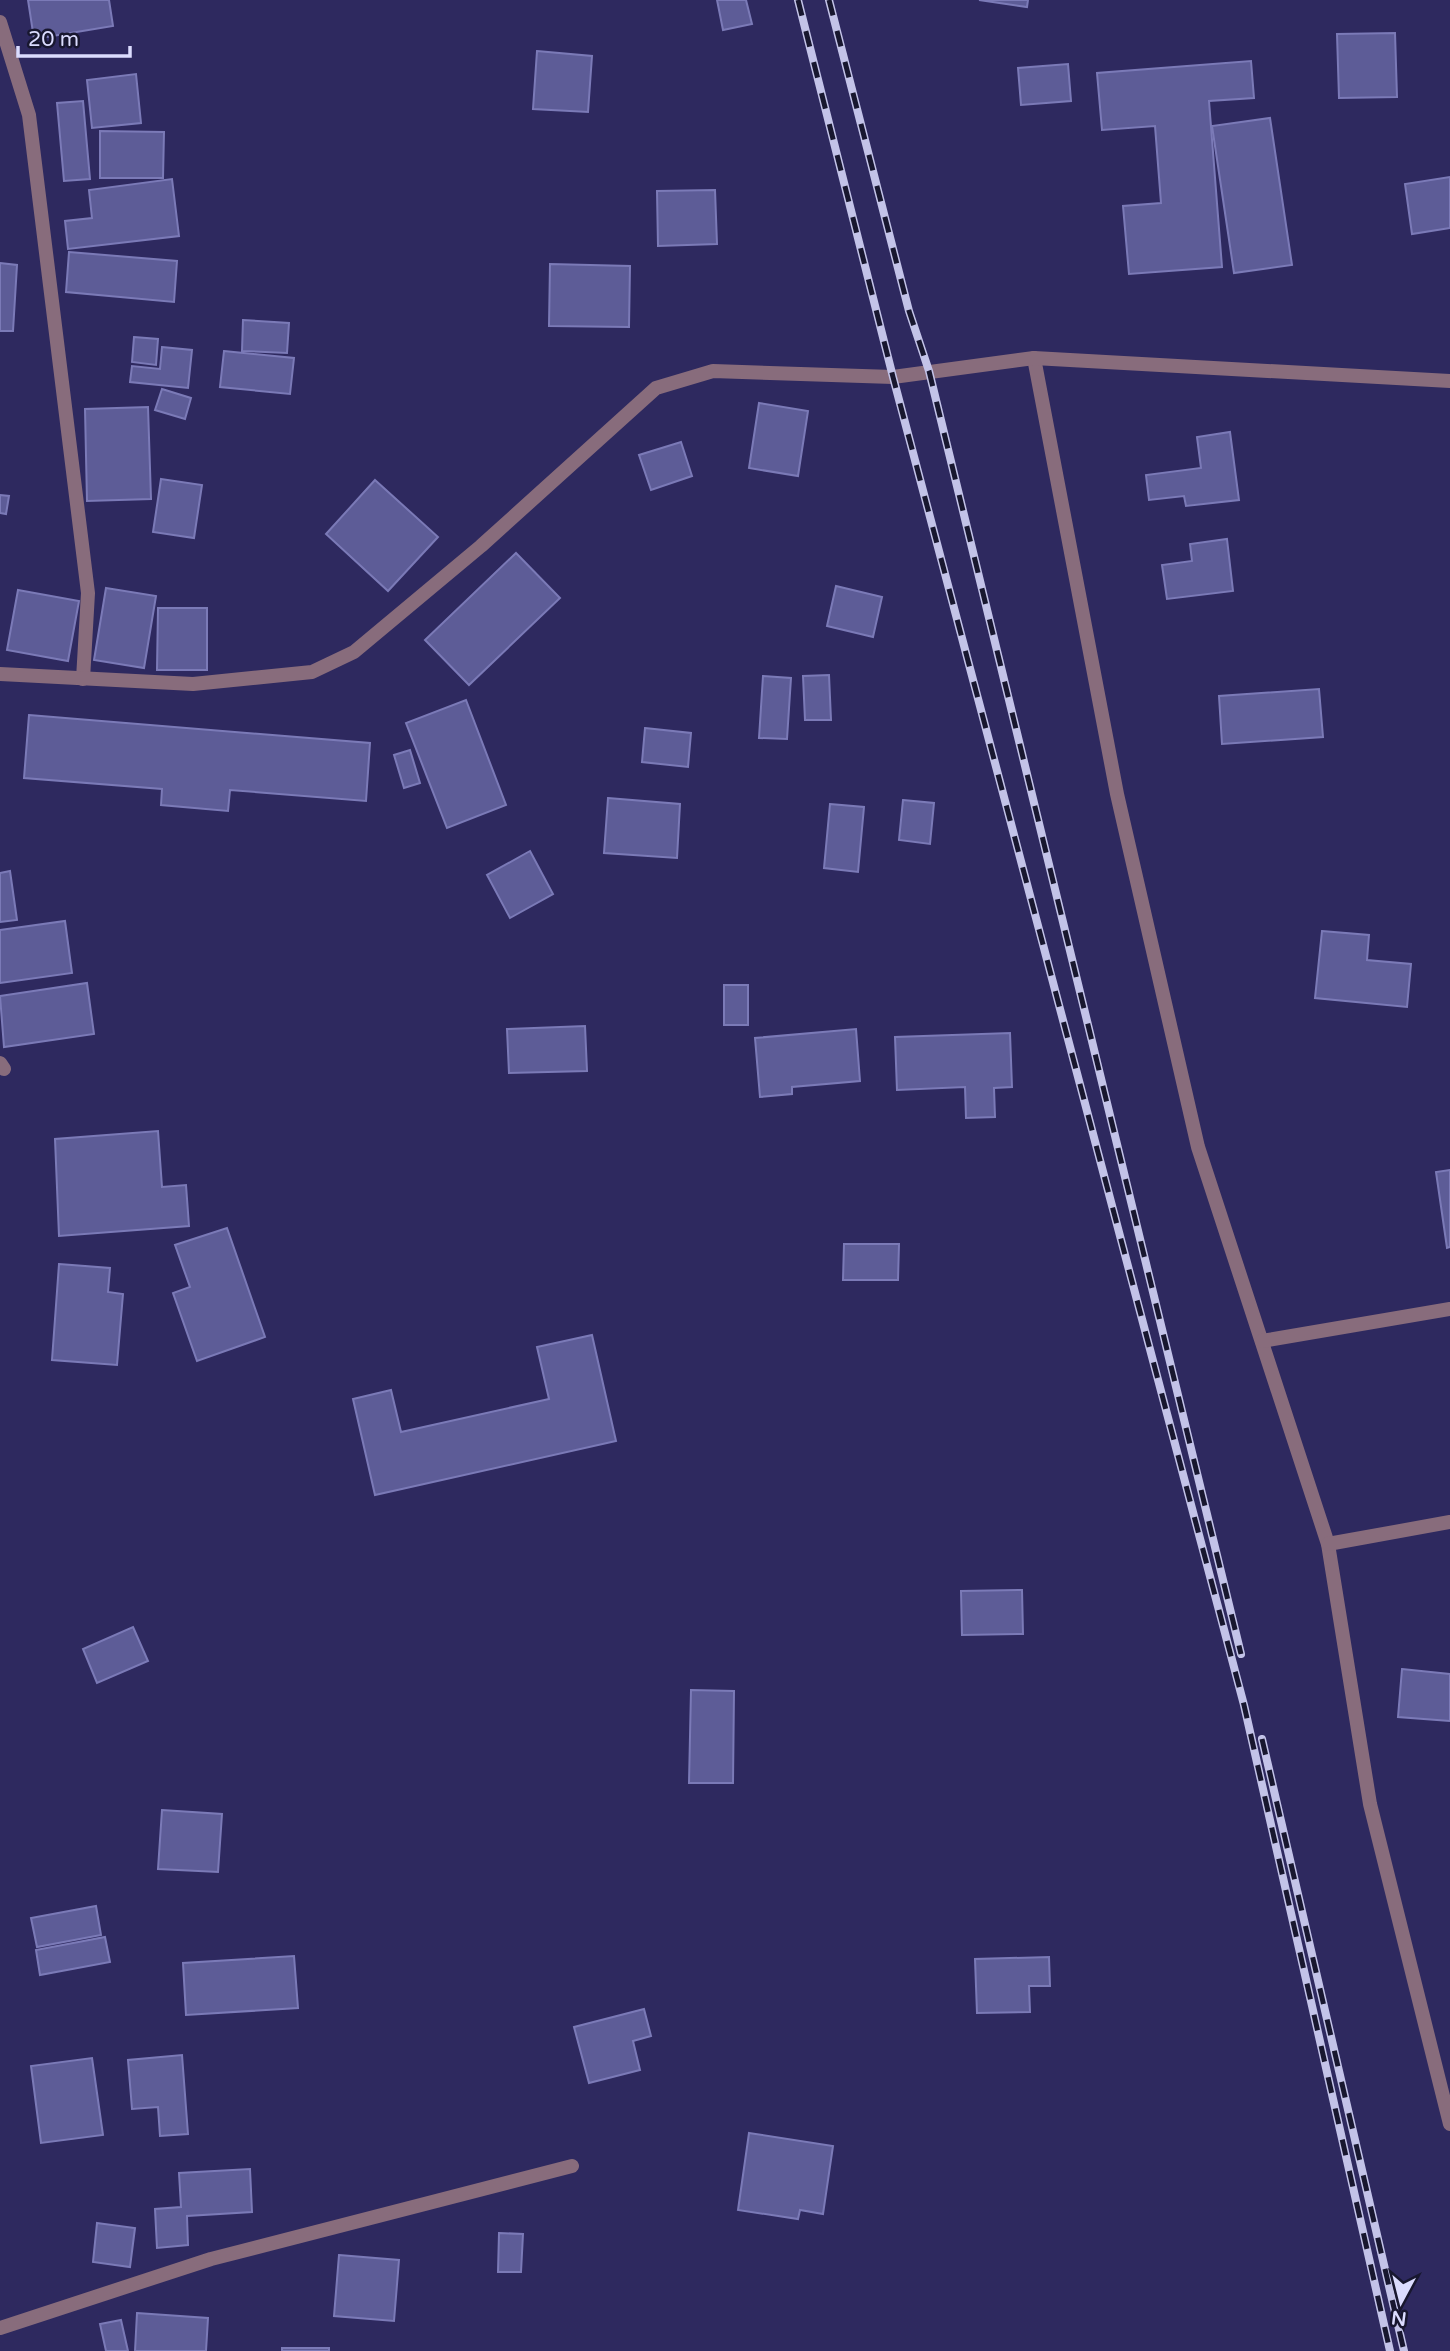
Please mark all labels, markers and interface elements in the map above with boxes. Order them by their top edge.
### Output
scale bar [18,14,130,58]
text: 20 m [28,27,79,52]
north arrow [1366,2267,1436,2337]
text: N [1390,2306,1408,2330]

